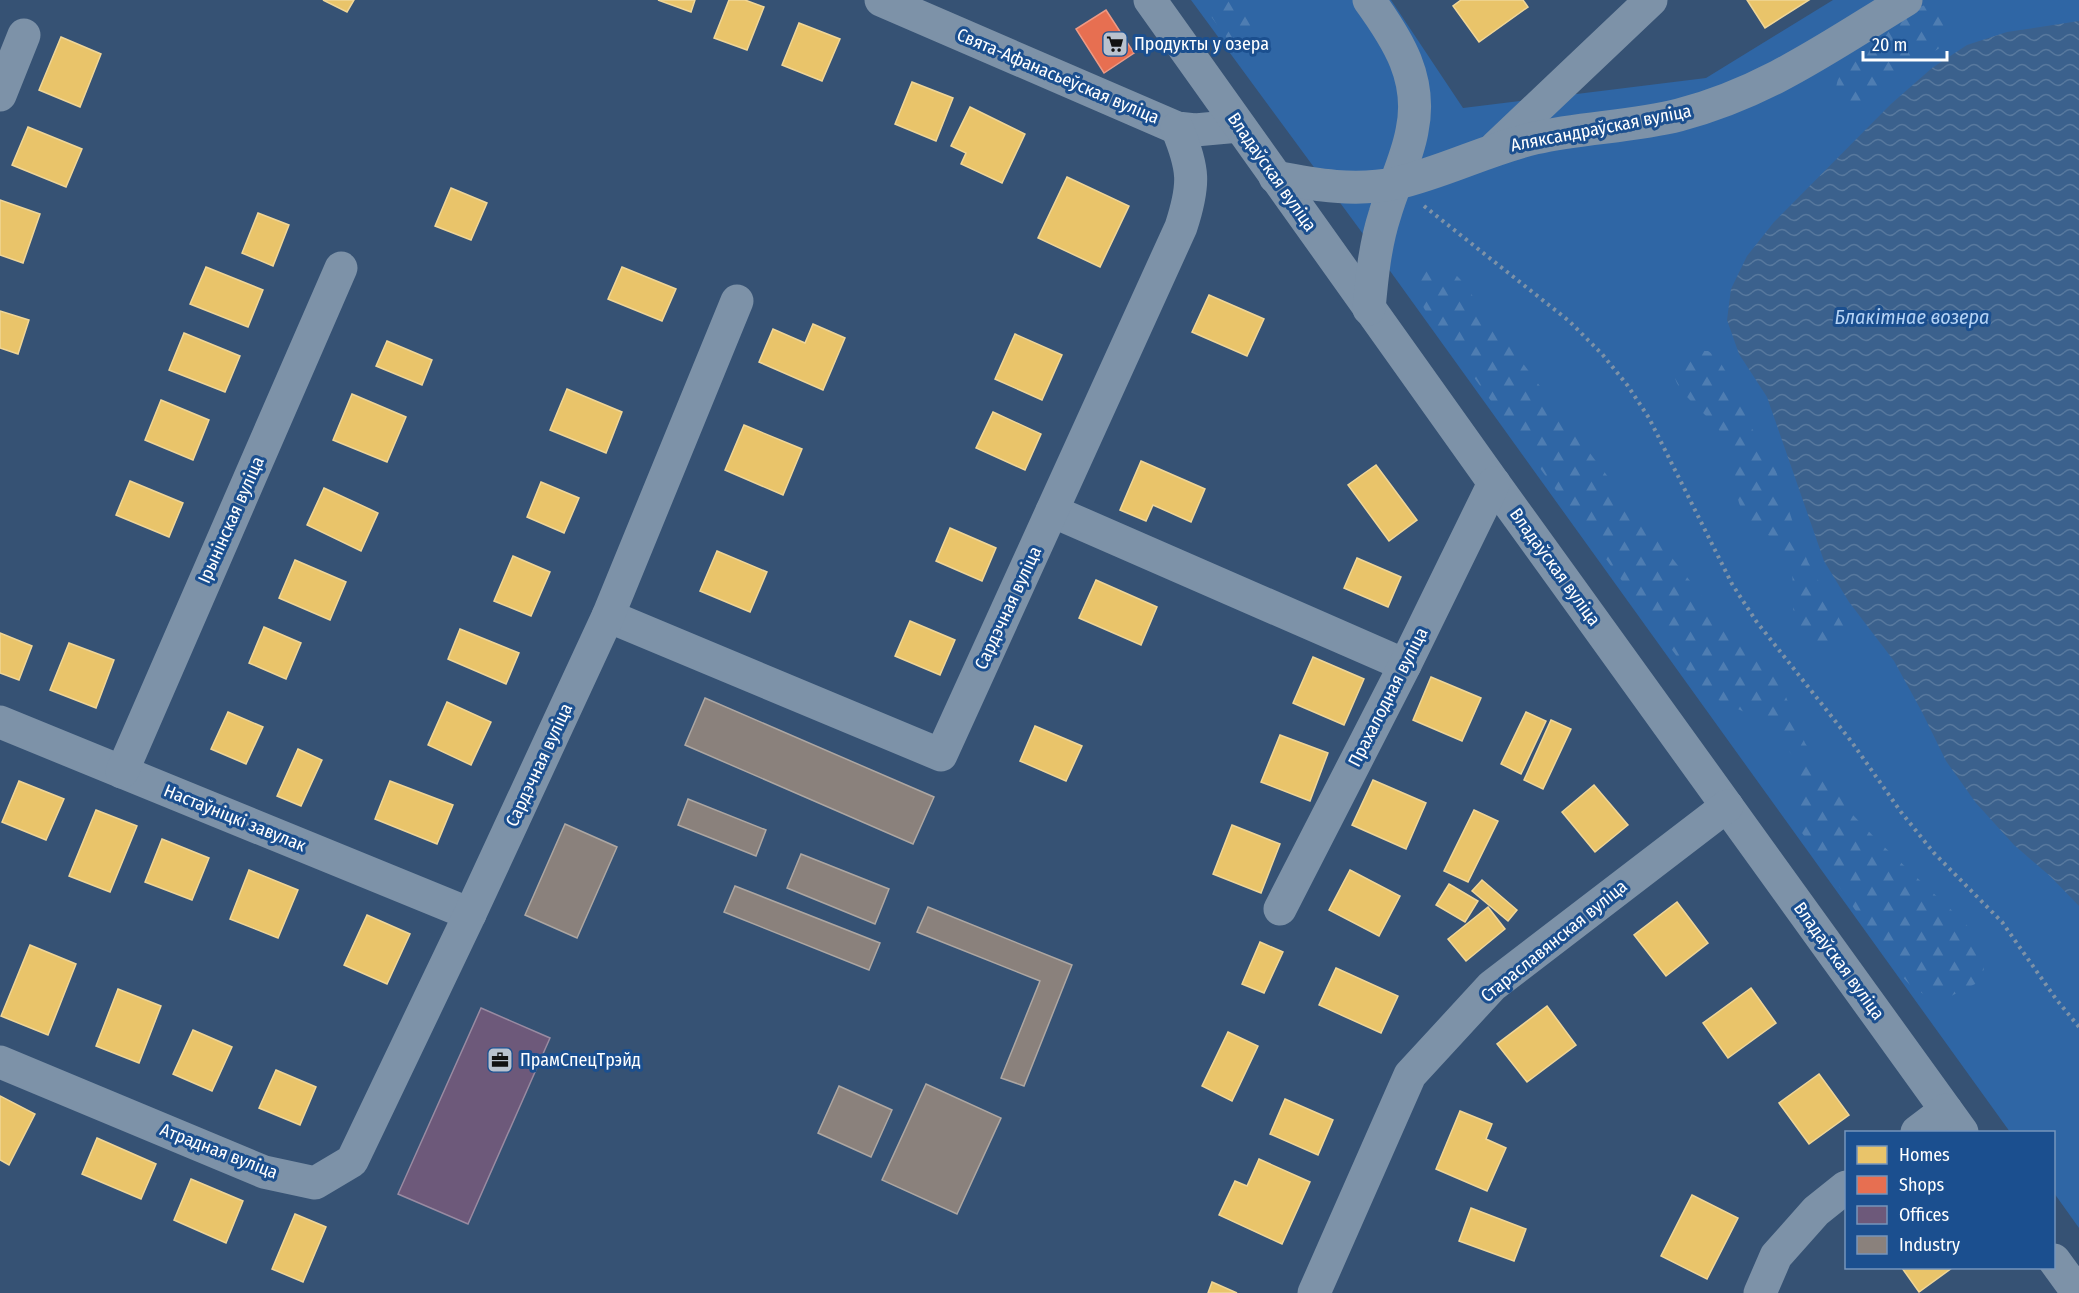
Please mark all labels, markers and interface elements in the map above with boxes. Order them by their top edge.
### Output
street label: Свята-Афанасьеўская вуліца [953,23,1163,129]
scale bar [1863,24,1947,62]
supermarket icon: Продукты у озера [1100,29,1130,59]
place label: Продукты у озера [1134,33,1269,55]
text: 20 m [1872,34,1907,56]
street label: Аляксандраўская вуліца [1509,100,1693,156]
street label: Владаўская вуліца [1223,108,1321,236]
water label: Блакітнае возера [1835,305,1989,329]
street label: Ірынінская вуліца [193,453,269,587]
street label: Владаўская вуліца [1505,504,1605,630]
street label: Сардэчная вуліца [970,543,1046,673]
street label: Прахалодная вуліца [1343,623,1433,770]
street label: Сардэчная вуліца [501,700,577,830]
street label: Настаўніцкі завулак [161,779,310,857]
street label: Стараславянская вуліца [1476,875,1632,1007]
street label: Владаўская вуліца [1789,898,1889,1024]
office icon: ПрамСпецТрэйд [485,1045,515,1075]
place label: ПрамСпецТрэйд [520,1049,641,1071]
street label: Атрадная вуліца [157,1118,281,1184]
legend [1845,1131,2055,1269]
text: Homes [1899,1144,1950,1166]
text: Shops [1899,1174,1944,1196]
text: Offices [1899,1204,1949,1226]
text: Industry [1899,1234,1960,1256]

